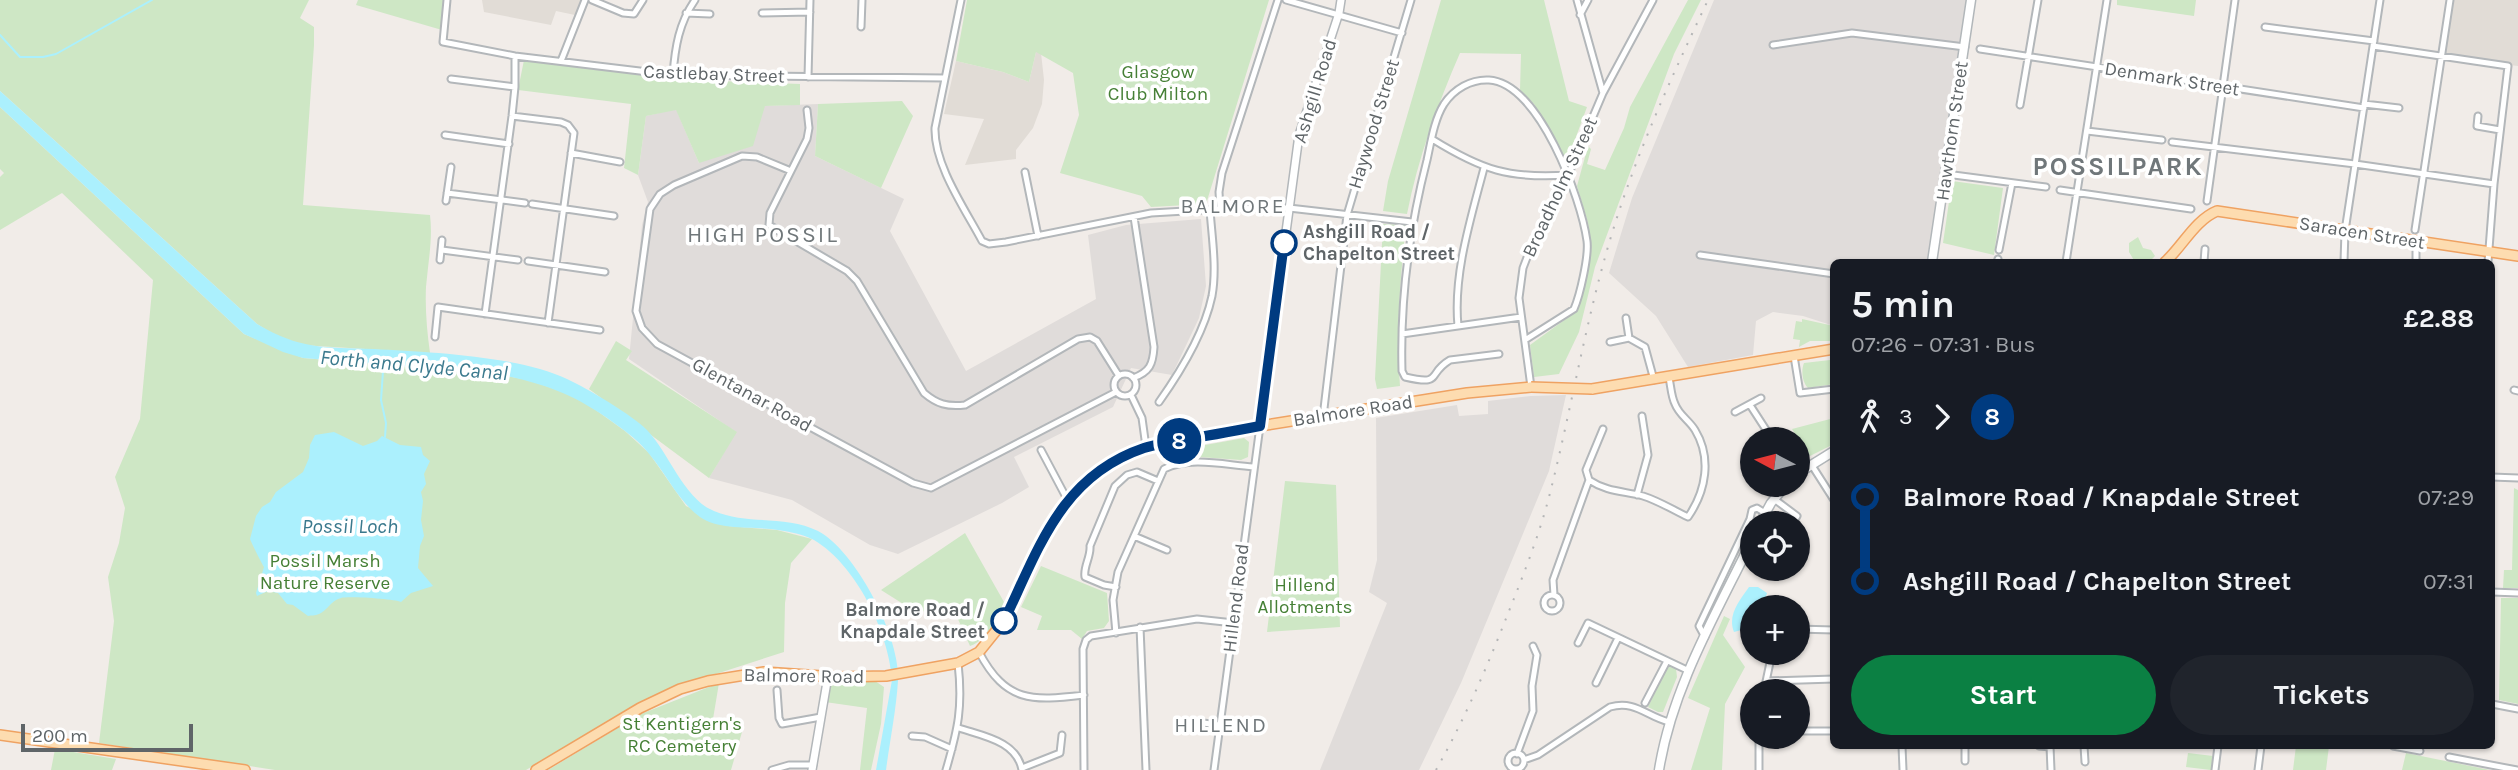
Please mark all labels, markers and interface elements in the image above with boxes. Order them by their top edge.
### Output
street label: Ashgill Road [1289,36,1341,146]
street label: Haywood Street [1344,56,1404,192]
street label: Denmark Street [2103,57,2241,101]
street label: Hawthorn Street [1931,60,1973,202]
street label: Castlebay Street [643,61,785,87]
park label: Glasgow Club Milton [1108,61,1208,105]
street label: Broadholm Street [1518,113,1602,261]
district label: POSSILPARK [2033,151,2203,182]
district label: BALMORE [1181,194,1285,218]
street label: Saracen Street [2298,212,2426,254]
district label: HIGH POSSIL [687,221,839,248]
place label: Ashgill Road / Chapelton Street [1303,221,1455,265]
marker: Ashgill Road / Chapelton Street [1271,230,1297,256]
text: 5 min [1851,282,1955,327]
text: £2.88 [2403,303,2474,334]
text: 07:26 – 07:31 · Bus [1851,331,2035,358]
water label: Forth and Clyde Canal [319,345,509,385]
street label: Glentanar Road [688,353,816,437]
street label: Balmore Road [1292,391,1414,431]
icon: walk [1851,398,1889,436]
icon: forward [1923,398,1961,436]
text: 3 [1899,403,1913,430]
text: 8 [1985,403,2000,431]
line badge: 8 [1156,418,1202,464]
text: 8 [1171,427,1187,455]
north arrow [1740,427,1810,497]
map controls [1740,427,1810,749]
text: Balmore Road / Knapdale Street [1903,482,2300,513]
text: 07:29 [2418,484,2474,511]
button: locate [1740,511,1810,581]
water label: Possil Loch [302,514,398,538]
street label: Hillend Road [1218,542,1254,654]
park label: Possil Marsh Nature Reserve [260,550,390,594]
text: Ashgill Road / Chapelton Street [1903,566,2291,597]
text: 07:31 [2423,568,2474,595]
park label: Hillend Allotments [1257,574,1353,618]
button: + [1740,595,1810,665]
place label: Balmore Road / Knapdale Street [840,599,985,643]
marker: Balmore Road / Knapdale Street [991,608,1017,634]
button: Start [1851,655,2156,735]
button: Tickets [2170,655,2474,735]
street label: Balmore Road [744,664,864,688]
button: − [1740,679,1810,749]
park label: St Kentigern's RC Cemetery [622,713,742,757]
district label: HILLEND [1174,713,1268,737]
scale bar [21,721,192,753]
text: 200 m [32,725,88,747]

